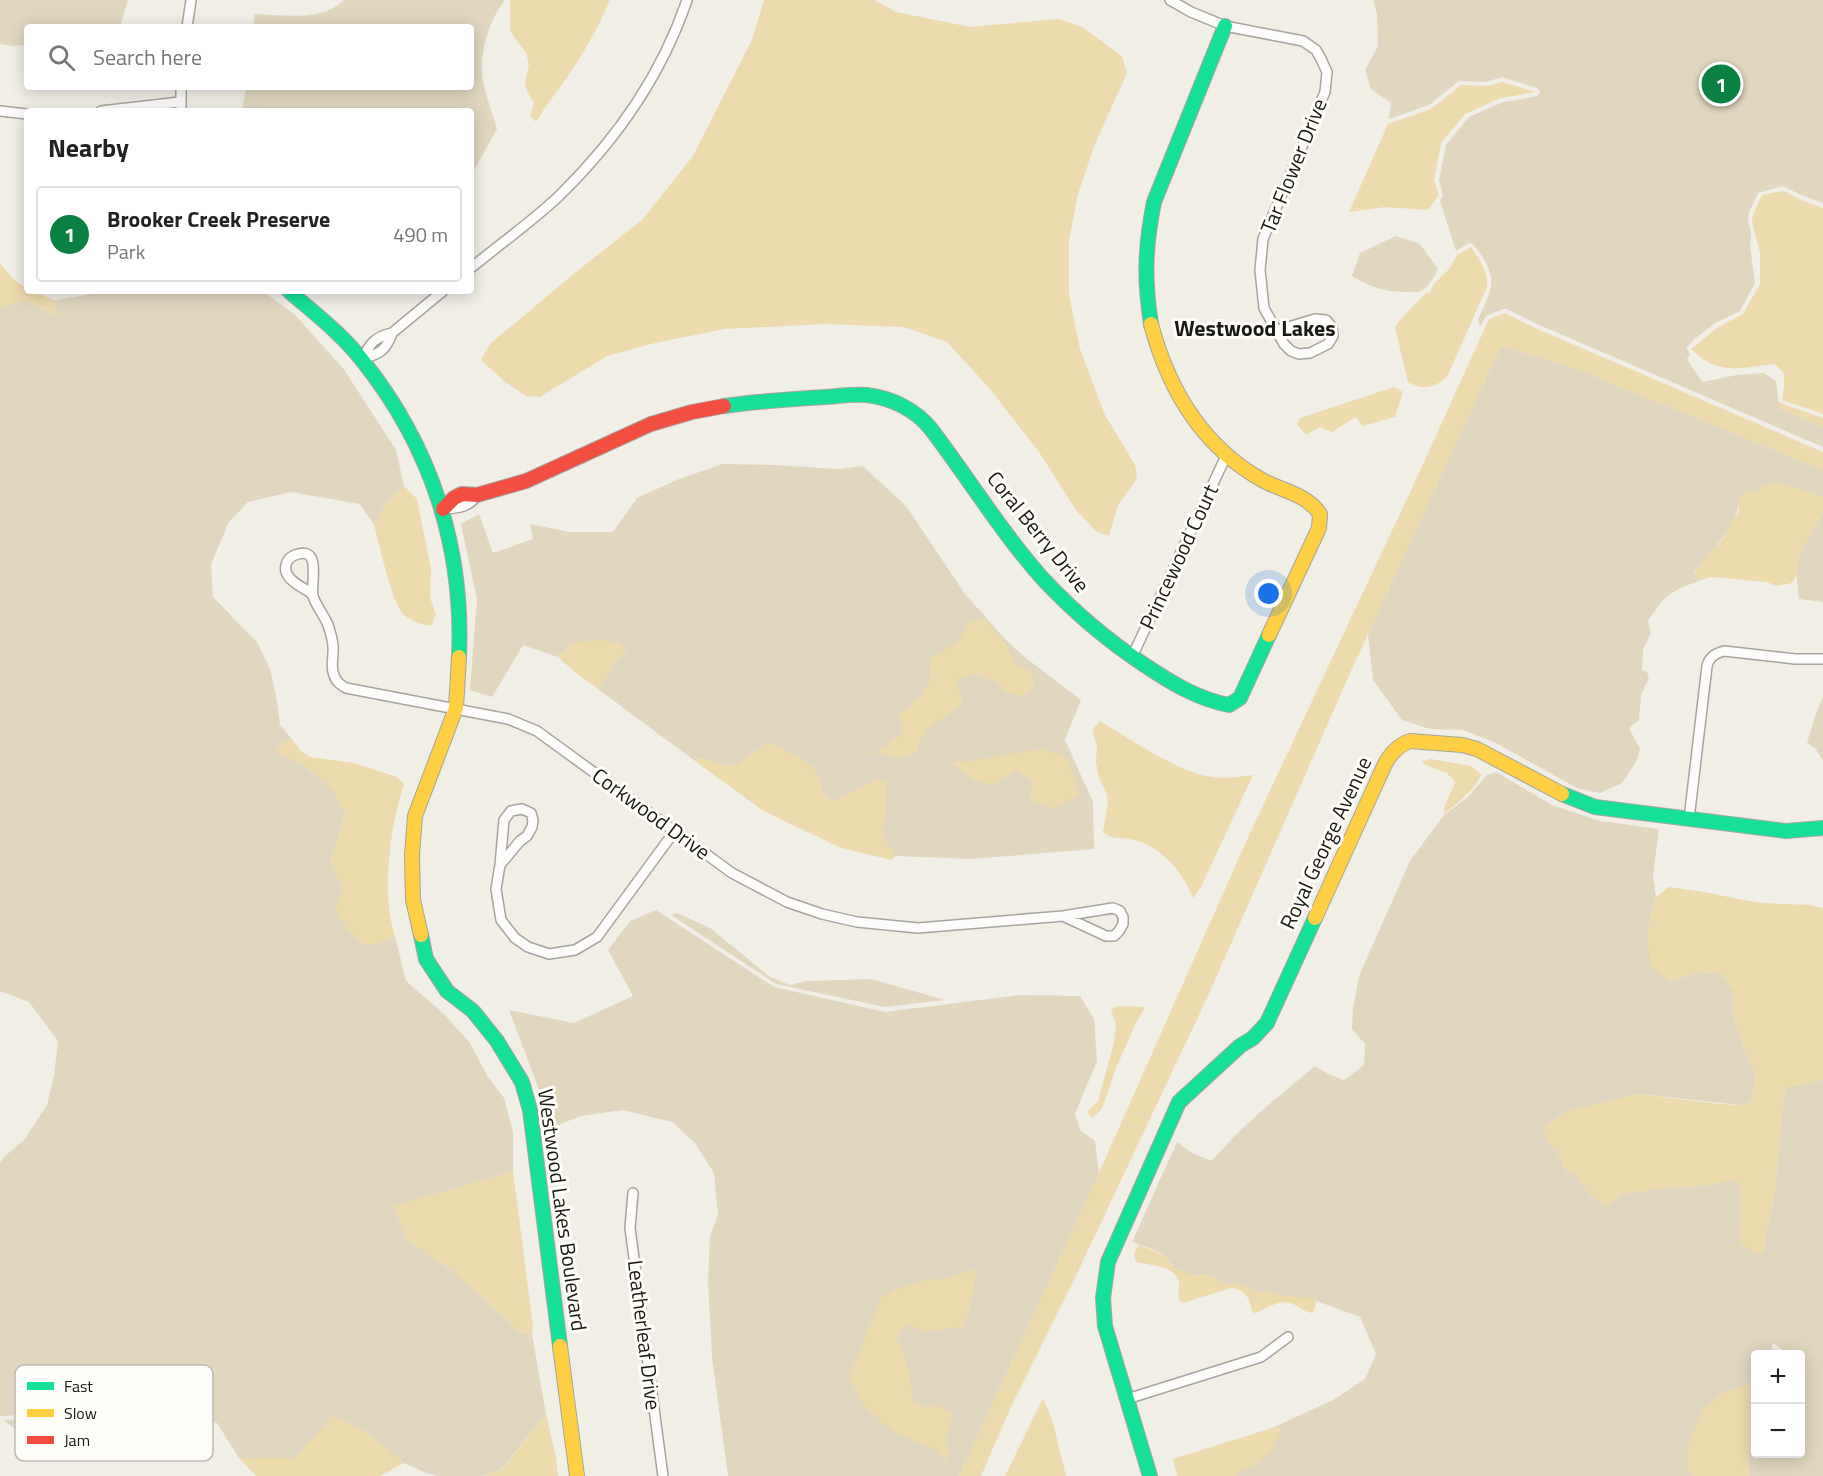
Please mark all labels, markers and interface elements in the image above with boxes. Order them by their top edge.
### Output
search box [24,24,474,90]
text: Search here [93,40,202,74]
icon: search [45,41,78,74]
pin: 1 [1702,62,1740,106]
street label: Tar Flower Drive [1251,93,1335,238]
text: Nearby [48,128,129,167]
text: Brooker Creek Preserve [107,202,330,236]
text: 1 [64,219,75,250]
text: 490 m [393,219,448,250]
text: Park [107,236,145,267]
district label: Westwood Lakes [1174,311,1336,345]
street label: Coral Berry Drive [980,464,1098,599]
street label: Princewood Court [1130,478,1226,634]
your location [1254,579,1283,608]
street label: Royal George Avenue [1271,751,1379,934]
street label: Corkwood Drive [586,759,717,867]
street label: Westwood Lakes Boulevard [530,1087,596,1333]
street label: Leatherleaf Drive [620,1258,670,1412]
map controls [1751,1350,1805,1458]
button: + [1751,1350,1805,1404]
legend [15,1365,213,1461]
text: Fast [64,1374,93,1398]
text: Slow [64,1401,97,1425]
button: − [1751,1404,1805,1458]
text: Jam [64,1428,90,1452]

